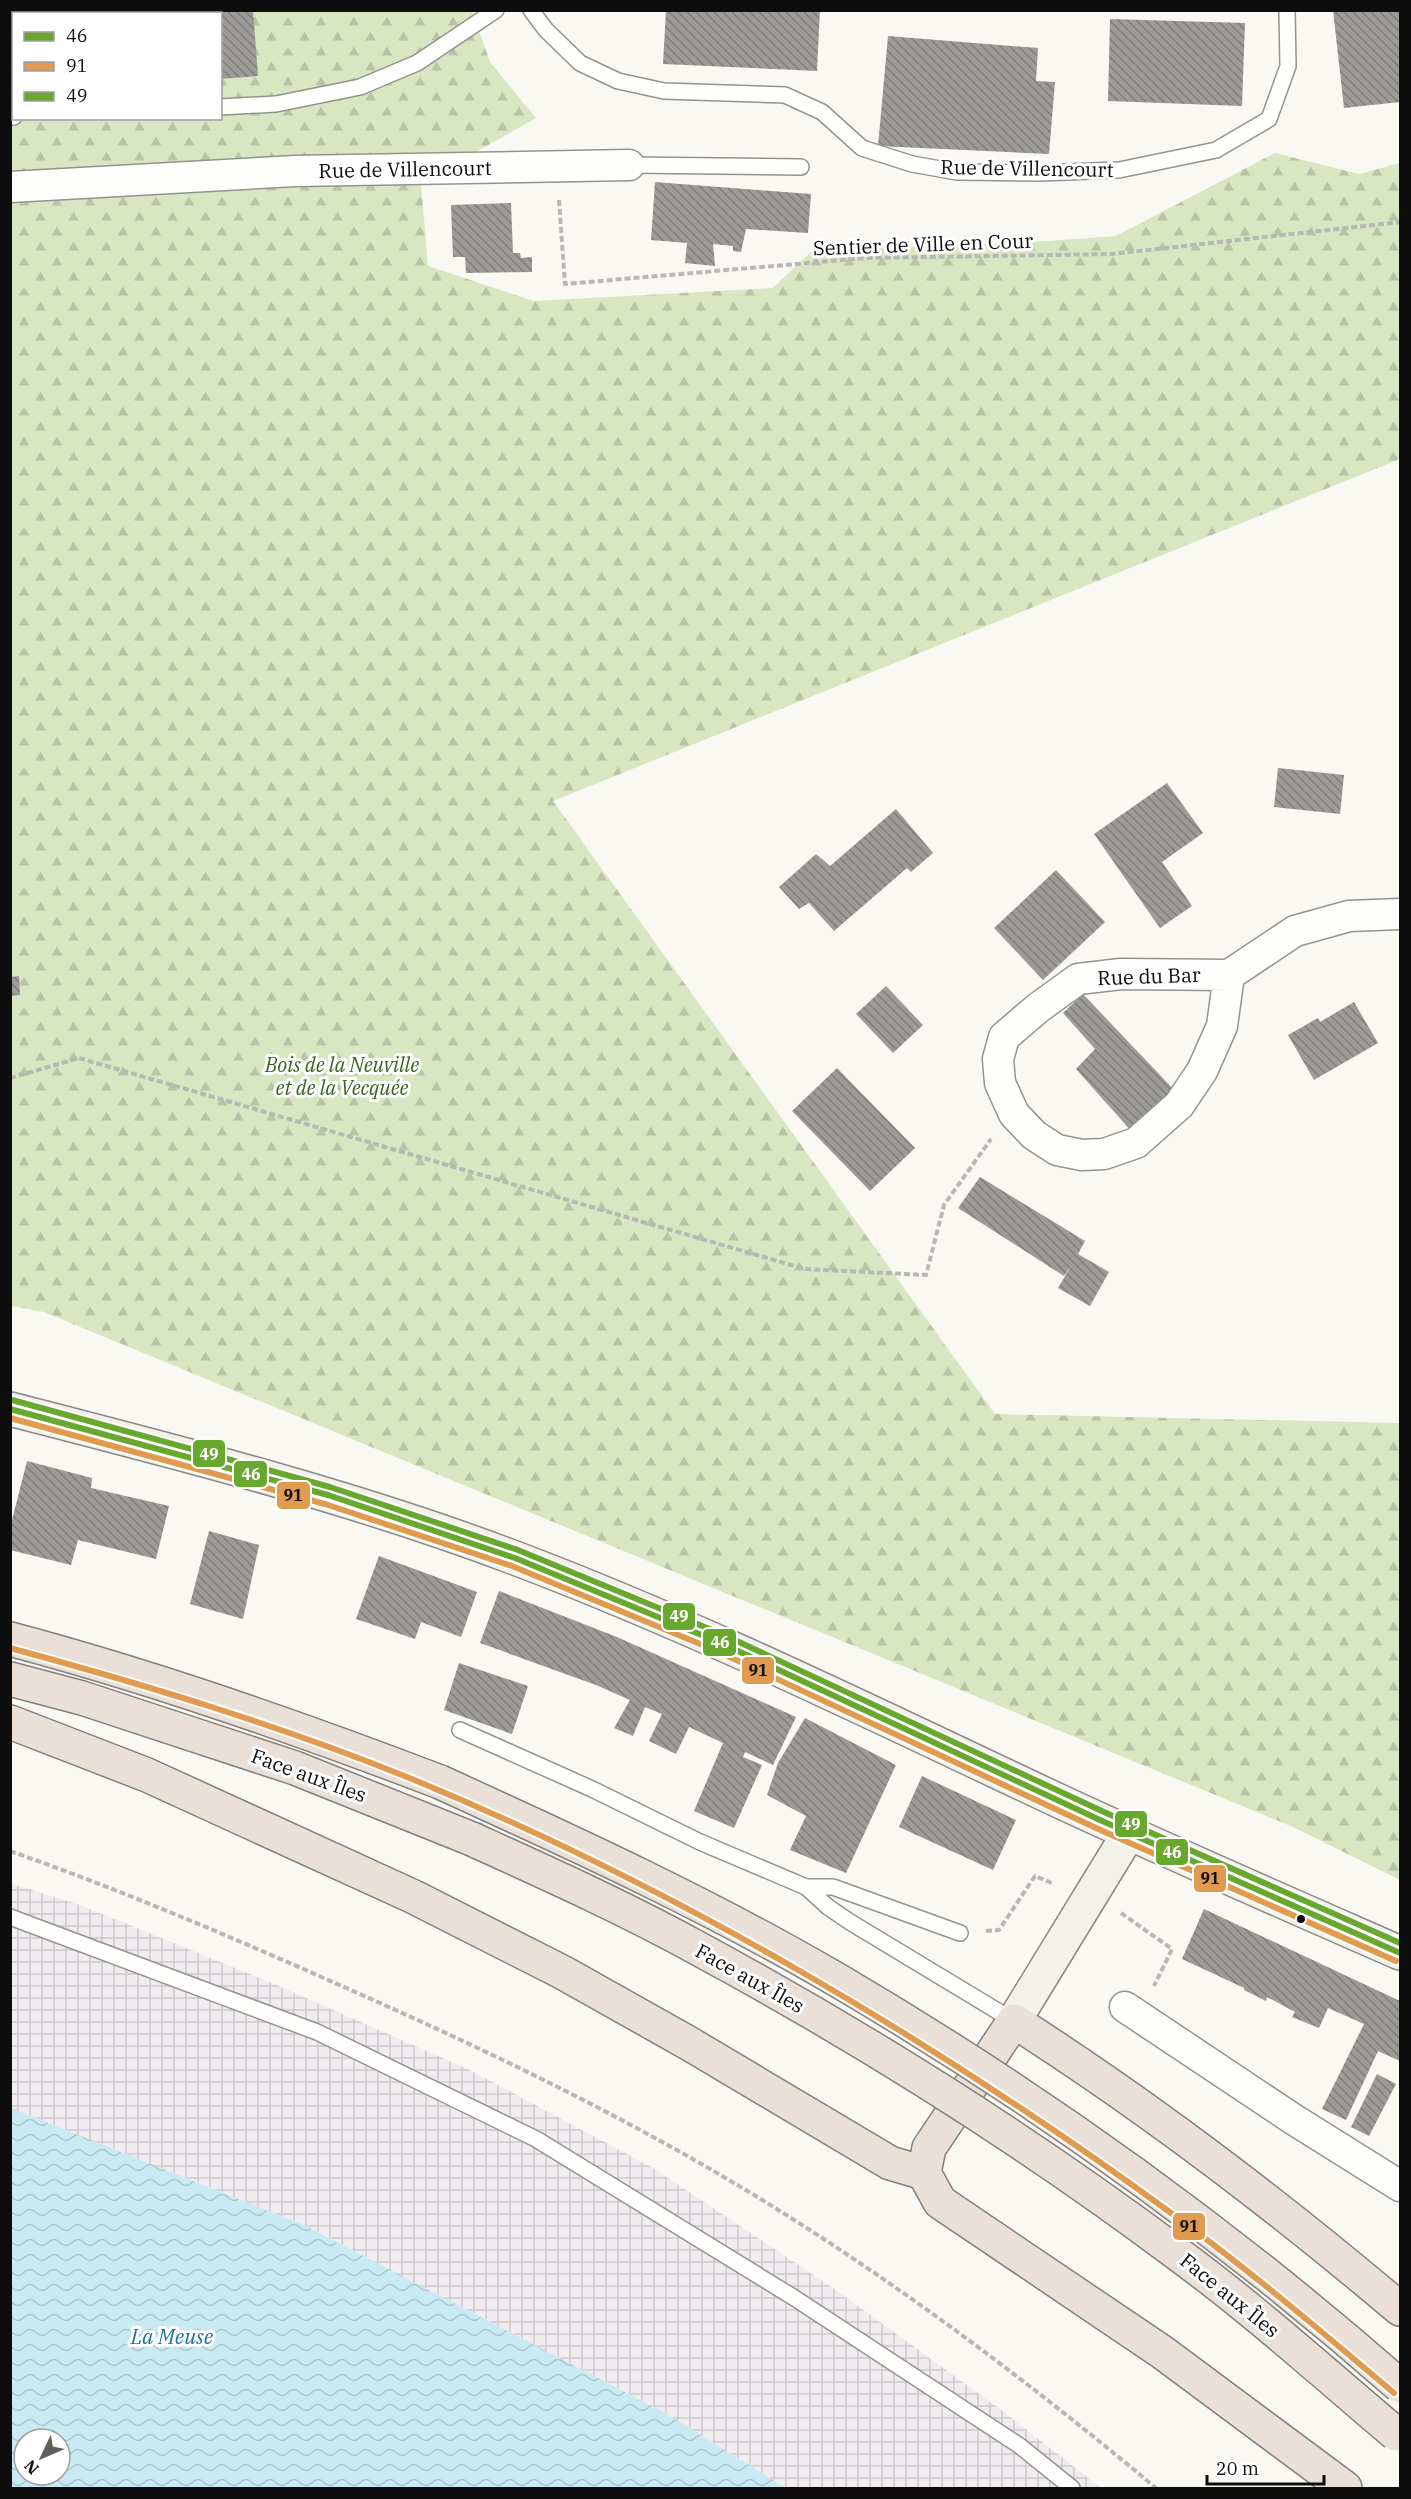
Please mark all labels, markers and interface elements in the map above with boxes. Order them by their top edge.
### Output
legend [12,12,222,120]
text: 46 [66,24,88,47]
text: 91 [66,54,88,77]
text: 49 [66,84,88,107]
street label: Rue de Villencourt [940,153,1114,183]
street label: Rue de Villencourt [318,154,492,184]
street label: Sentier de Ville en Cour [812,227,1034,261]
street label: Rue du Bar [1097,961,1201,991]
park label: Bois de la Neuville et de la Vecquée [264,1051,419,1101]
line badge: 49 [192,1439,226,1468]
text: 49 [199,1444,219,1464]
line badge: 46 [233,1460,268,1488]
text: 46 [241,1464,261,1484]
line badge: 91 [276,1481,311,1510]
text: 91 [283,1485,303,1505]
line badge: 49 [662,1602,696,1631]
text: 49 [669,1606,689,1626]
line badge: 46 [702,1628,737,1657]
text: 46 [710,1632,730,1652]
line badge: 91 [741,1656,775,1685]
text: 91 [748,1660,768,1680]
street label: Face aux Îles [248,1742,370,1808]
line badge: 49 [1114,1810,1148,1838]
text: 49 [1121,1814,1141,1834]
line badge: 46 [1155,1838,1189,1866]
text: 46 [1162,1842,1182,1862]
line badge: 91 [1193,1864,1227,1893]
text: 91 [1200,1868,1220,1888]
unlabelled marker [1295,1913,1307,1925]
street label: Face aux Îles [691,1937,809,2019]
line badge: 91 [1172,2212,1206,2241]
text: 91 [1179,2216,1199,2236]
street label: Face aux Îles [1175,2247,1285,2343]
water label: La Meuse [130,2322,214,2350]
north arrow [12,2427,72,2487]
scale bar [1207,2448,1324,2486]
text: N [20,2456,43,2479]
text: 20 m [1216,2457,1259,2480]

